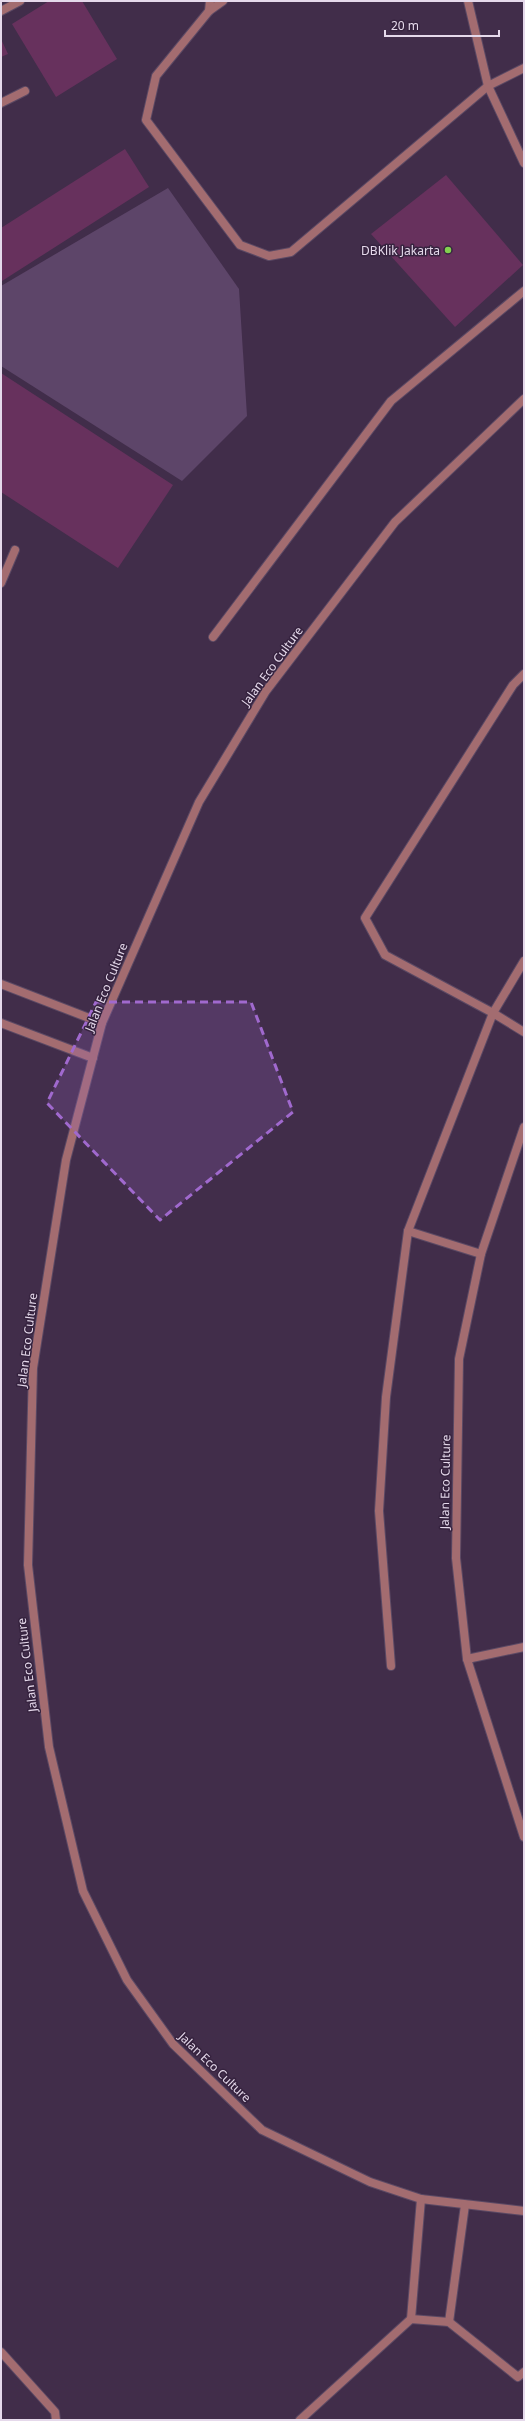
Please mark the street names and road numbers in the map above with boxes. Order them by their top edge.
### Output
street label: Jalan Eco Culture [237,623,307,710]
street label: Jalan Eco Culture [80,940,132,1035]
street label: Jalan Eco Culture [13,1292,41,1389]
street label: Jalan Eco Culture [436,1434,454,1530]
street label: Jalan Eco Culture [13,1617,41,1714]
street label: Jalan Eco Culture [174,2027,255,2106]

